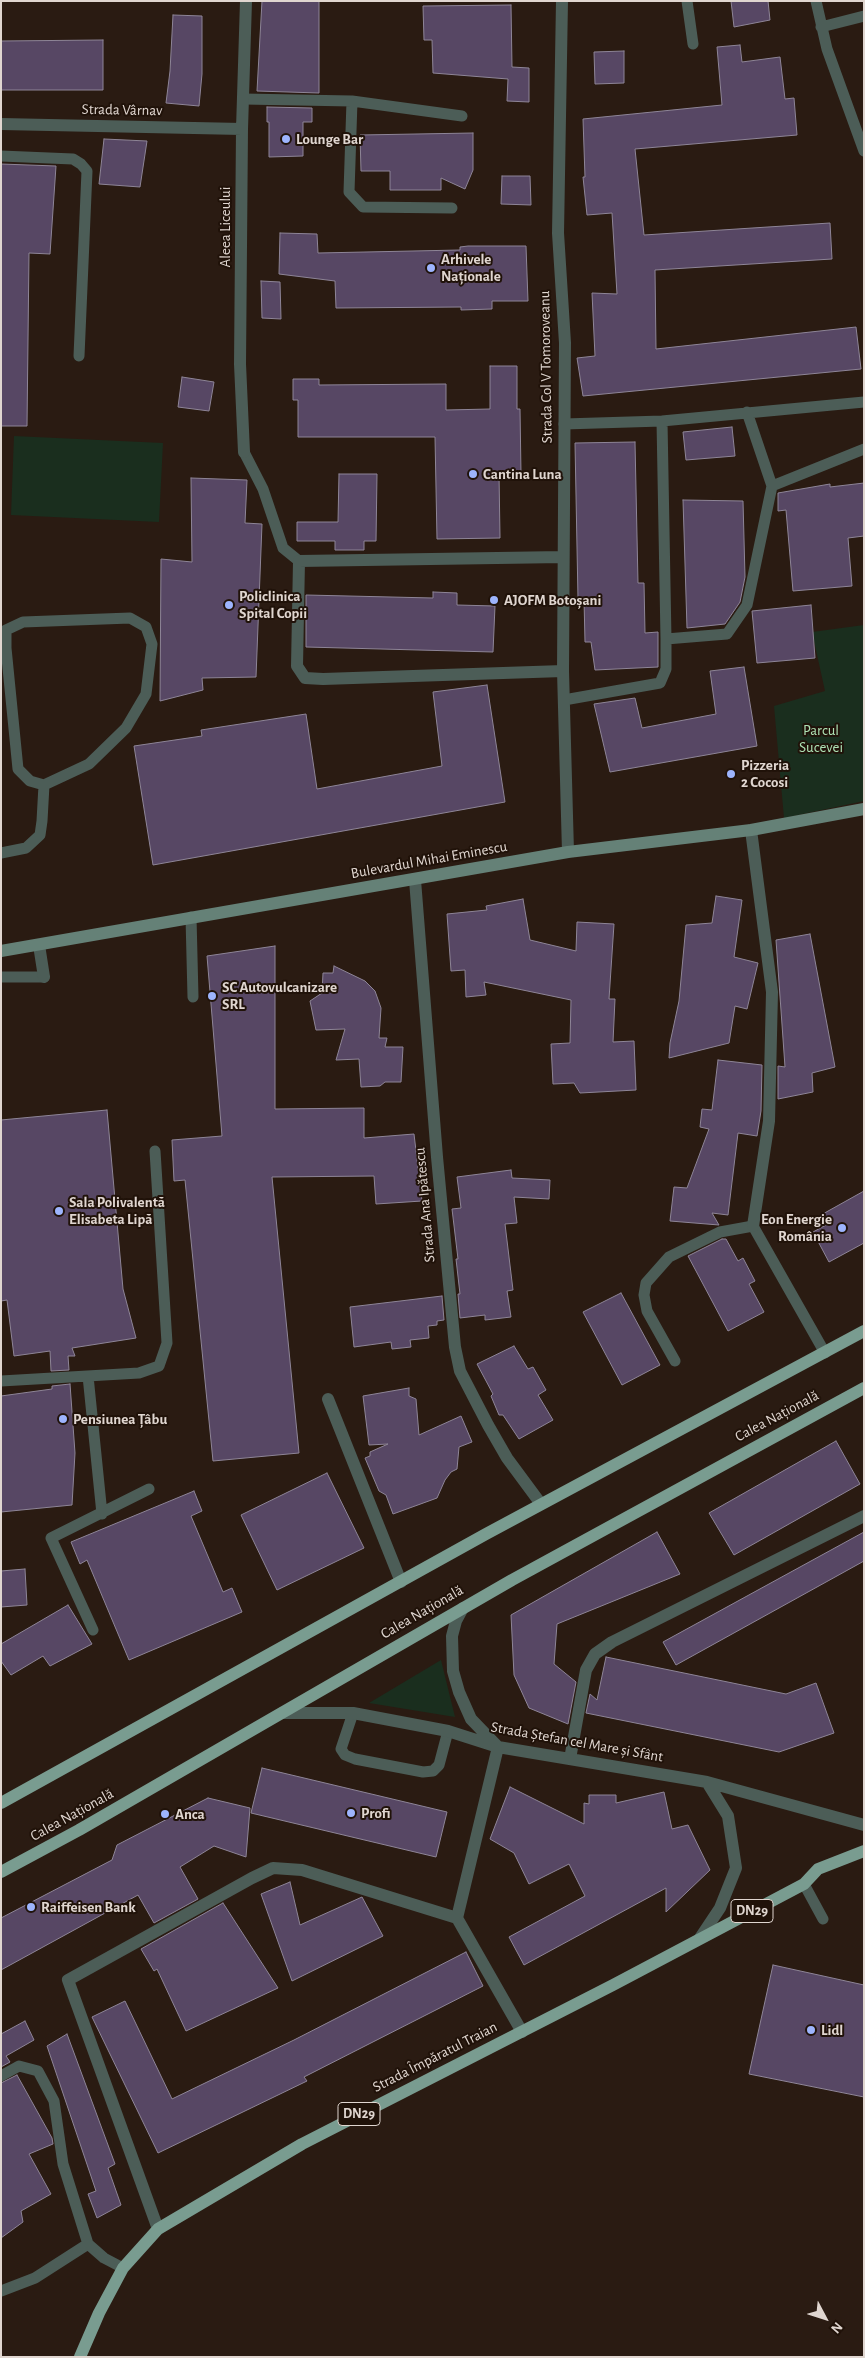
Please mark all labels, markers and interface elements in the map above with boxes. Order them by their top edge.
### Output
street label: Strada Vârnav [81,100,163,120]
place label: Lounge Bar [296,130,363,148]
marker: Lounge Bar [280,133,292,145]
street label: Aleea Liceului [216,187,234,267]
place label: Arhivele Naționale [441,250,501,285]
marker: Arhivele Naționale [425,262,437,274]
street label: Strada Col V Tomoroveanu [536,291,556,443]
place label: Cantina Luna [483,465,562,483]
marker: Cantina Luna [467,468,479,480]
place label: Policlinica Spital Copii [239,587,307,622]
place label: AJOFM Botoșani [504,591,601,609]
marker: AJOFM Botoșani [488,594,500,606]
marker: Policlinica Spital Copii [223,599,235,611]
park label: Parcul Sucevei [799,721,843,756]
place label: Pizzeria 2 Cocosi [741,756,789,791]
marker: Pizzeria 2 Cocosi [725,768,737,780]
street label: Bulevardul Mihai Eminescu [349,837,509,883]
place label: SC Autovulcanizare SRL [222,978,337,1013]
marker: SC Autovulcanizare SRL [206,990,218,1002]
street label: Strada Ana Ipătescu [411,1147,439,1263]
place label: Sala Polivalentă Elisabeta Lipă [69,1193,165,1228]
marker: Sala Polivalentă Elisabeta Lipă [53,1205,65,1217]
place label: Eon Energie România [761,1210,832,1245]
marker: Eon Energie România [836,1222,848,1234]
street label: Calea Națională [732,1386,822,1446]
place label: Pensiunea Țâbu [73,1410,167,1428]
marker: Pensiunea Țâbu [57,1413,69,1425]
street label: Calea Națională [377,1581,467,1643]
street label: Strada Ștefan cel Mare și Sfânt [489,1718,665,1766]
street label: Calea Națională [27,1785,117,1845]
place label: Profi [361,1804,391,1822]
place label: Anca [175,1805,205,1823]
marker: Profi [345,1807,357,1819]
marker: Anca [159,1808,171,1820]
place label: Raiffeisen Bank [41,1898,136,1916]
road number: DN29 [731,1900,773,1922]
marker: Raiffeisen Bank [25,1901,37,1913]
street label: Strada Împăratul Traian [370,2018,500,2096]
place label: Lidl [821,2021,843,2039]
marker: Lidl [805,2024,817,2036]
road number: DN29 [338,2102,380,2126]
north arrow [800,2293,850,2343]
text: N [828,2319,845,2336]

